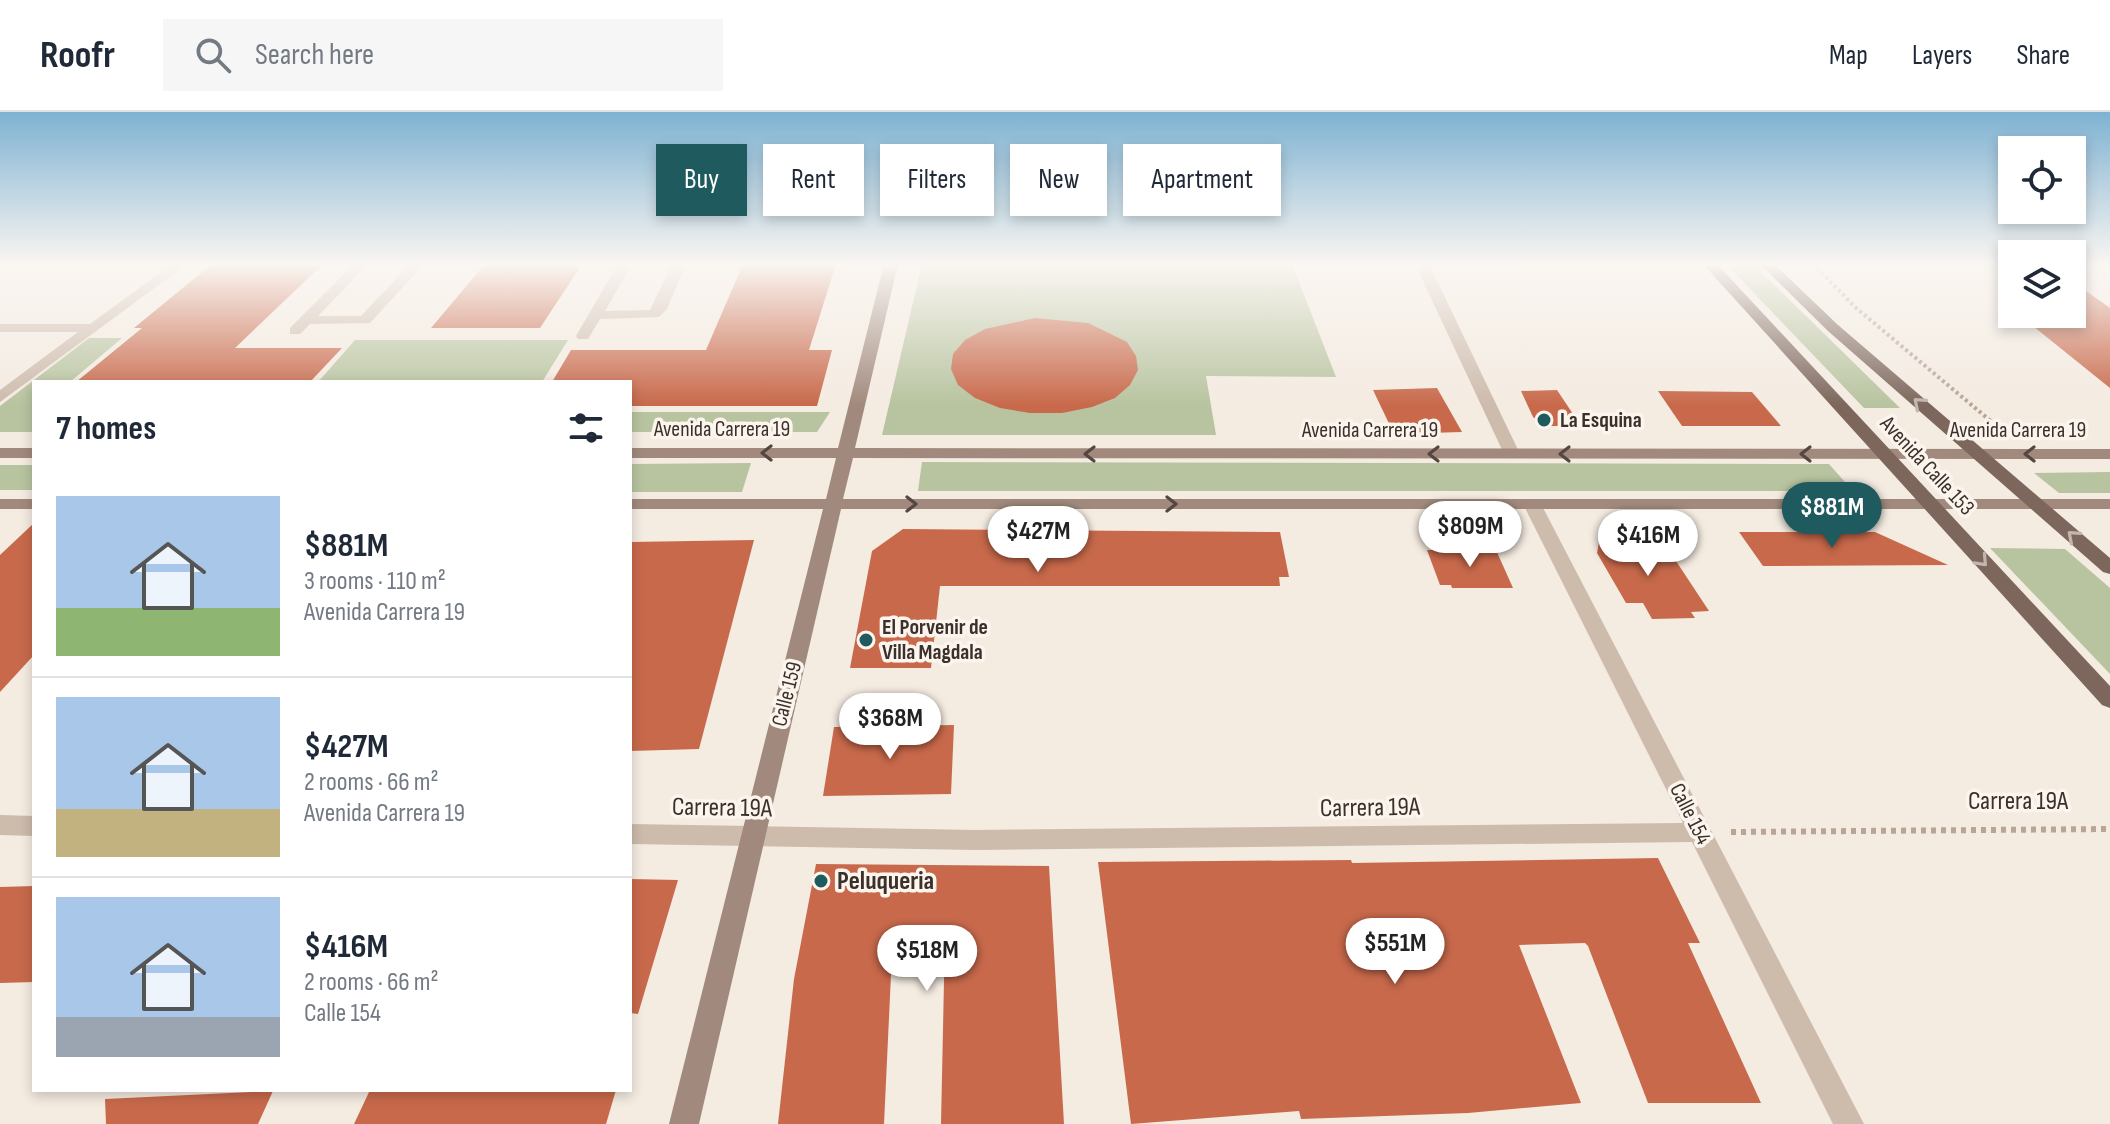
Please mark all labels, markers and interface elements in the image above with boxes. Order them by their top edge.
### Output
search box [163,19,723,91]
text: Roofr [40,33,115,78]
icon: search [191,33,235,77]
text: Search here [255,37,374,73]
text: Map [1829,39,1868,72]
text: Layers [1912,39,1972,72]
text: Share [2016,39,2070,72]
map controls [1998,136,2086,328]
button: locate [1998,136,2086,224]
chip: Buy [656,144,747,216]
chip: Rent [763,144,864,216]
chip: Filters [880,144,994,216]
chip: New [1010,144,1107,216]
chip: Apartment [1123,144,1281,216]
button: layers [1998,240,2086,328]
one-way arrow [1913,398,1928,413]
icon: filters [564,406,608,450]
place label: La Esquina [1560,407,1642,434]
text: 7 homes [56,408,156,449]
street label: Avenida Calle 153 [1873,410,1980,521]
marker: La Esquina [1535,411,1553,429]
street label: Avenida Carrera 19 [653,416,790,443]
street label: Avenida Carrera 19 [1301,417,1438,444]
street label: Avenida Carrera 19 [1949,417,2086,444]
one-way arrow [760,444,773,462]
one-way arrow [1083,445,1096,463]
one-way arrow [1427,445,1440,463]
one-way arrow [1558,445,1571,463]
one-way arrow [1799,445,1812,463]
one-way arrow [2023,445,2036,463]
pin: $881M [1776,482,1888,550]
text: $881M [1800,492,1864,523]
one-way arrow [905,495,918,513]
one-way arrow [1165,495,1178,513]
pin: $809M [1414,501,1526,569]
pin: $427M [982,506,1094,574]
pin: $416M [1592,510,1704,578]
text: $809M [1437,511,1503,542]
text: $427M [1006,516,1070,547]
text: $416M [1616,520,1680,551]
text: $881M [304,525,388,566]
icon: home [120,528,216,624]
one-way arrow [2067,531,2082,546]
one-way arrow [1973,552,1987,567]
text: 3 rooms · 110 m² [304,566,446,597]
text: Avenida Carrera 19 [304,597,465,628]
place label: El Porvenir de Villa Magdala [882,614,988,666]
marker: El Porvenir de Villa Magdala [857,631,875,649]
street label: Calle 159 [766,659,808,729]
pin: $368M [834,693,946,761]
text: $368M [857,703,923,734]
text: $427M [304,726,389,767]
icon: home [120,729,216,825]
text: 2 rooms · 66 m² [304,767,439,798]
street label: Calle 154 [1663,779,1717,849]
street label: Carrera 19A [1968,786,2069,817]
street label: Carrera 19A [672,792,773,824]
street label: Carrera 19A [1320,792,1421,824]
text: Avenida Carrera 19 [304,798,465,829]
place label: Peluqueria [837,866,934,897]
marker: Peluqueria [812,872,830,890]
pin: $551M [1339,918,1451,986]
pin: $518M [871,925,983,993]
text: $416M [304,926,388,967]
text: $551M [1364,928,1426,959]
icon: home [120,929,216,1025]
text: $518M [895,935,959,966]
text: 2 rooms · 66 m² [304,967,439,998]
text: Calle 154 [304,998,381,1029]

